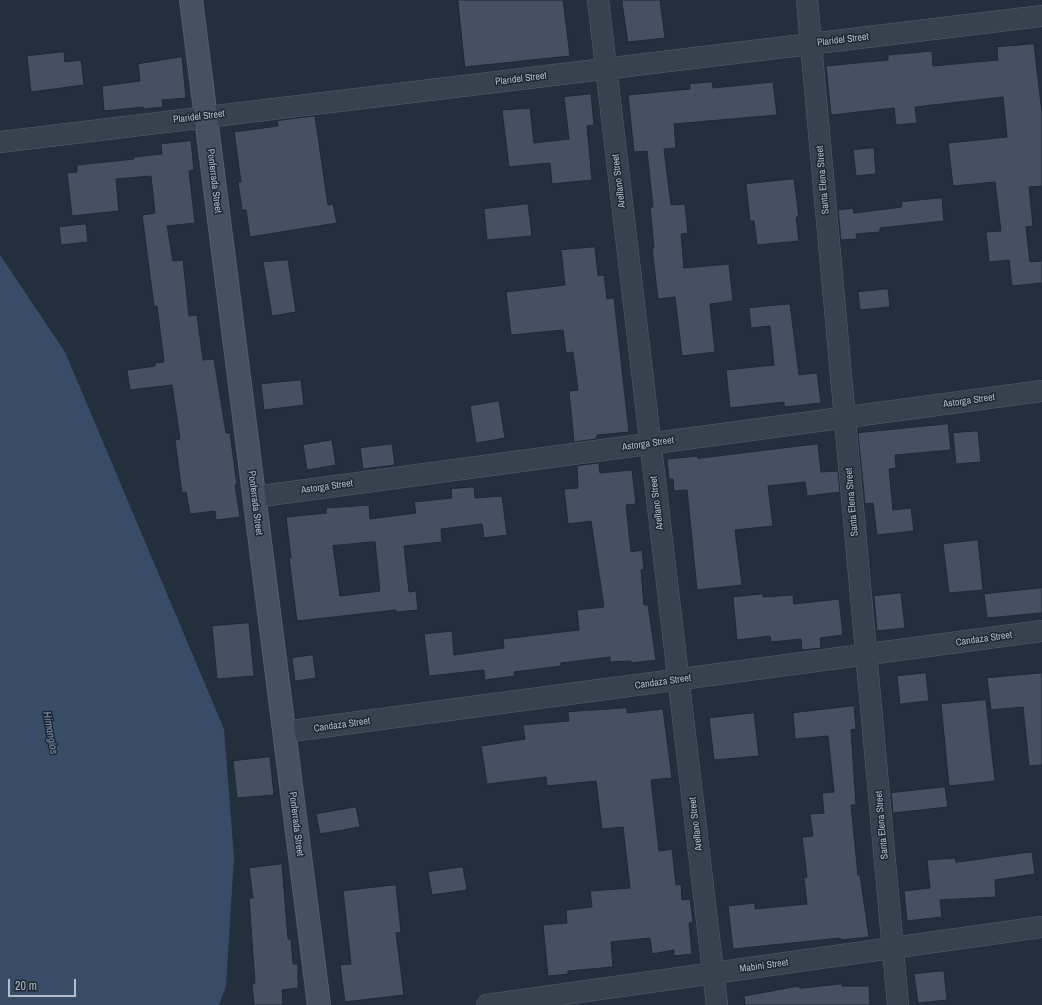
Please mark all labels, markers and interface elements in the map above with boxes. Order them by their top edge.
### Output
street label: Plaridel Street [816,31,870,49]
street label: Plaridel Street [494,70,548,88]
street label: Plaridel Street [172,108,226,126]
street label: Santa Elena Street [814,145,832,215]
street label: Ponferrada Street [204,148,224,214]
street label: Arellano Street [610,153,628,209]
street label: Astorga Street [942,391,996,411]
street label: Astorga Street [621,434,675,454]
street label: Santa Elena Street [843,467,861,537]
street label: Ponferrada Street [245,470,265,536]
street label: Arellano Street [648,475,666,531]
street label: Astorga Street [300,477,354,497]
street label: Candaza Street [955,629,1013,649]
street label: Candaza Street [634,672,692,692]
water label: Himanglos [40,711,60,755]
street label: Candaza Street [313,715,371,735]
street label: Santa Elena Street [873,790,891,860]
street label: Ponferrada Street [286,791,306,857]
street label: Arellano Street [687,796,705,852]
street label: Mabini Street [739,957,789,975]
scale bar [10,971,78,997]
text: 20 m [15,978,37,994]

